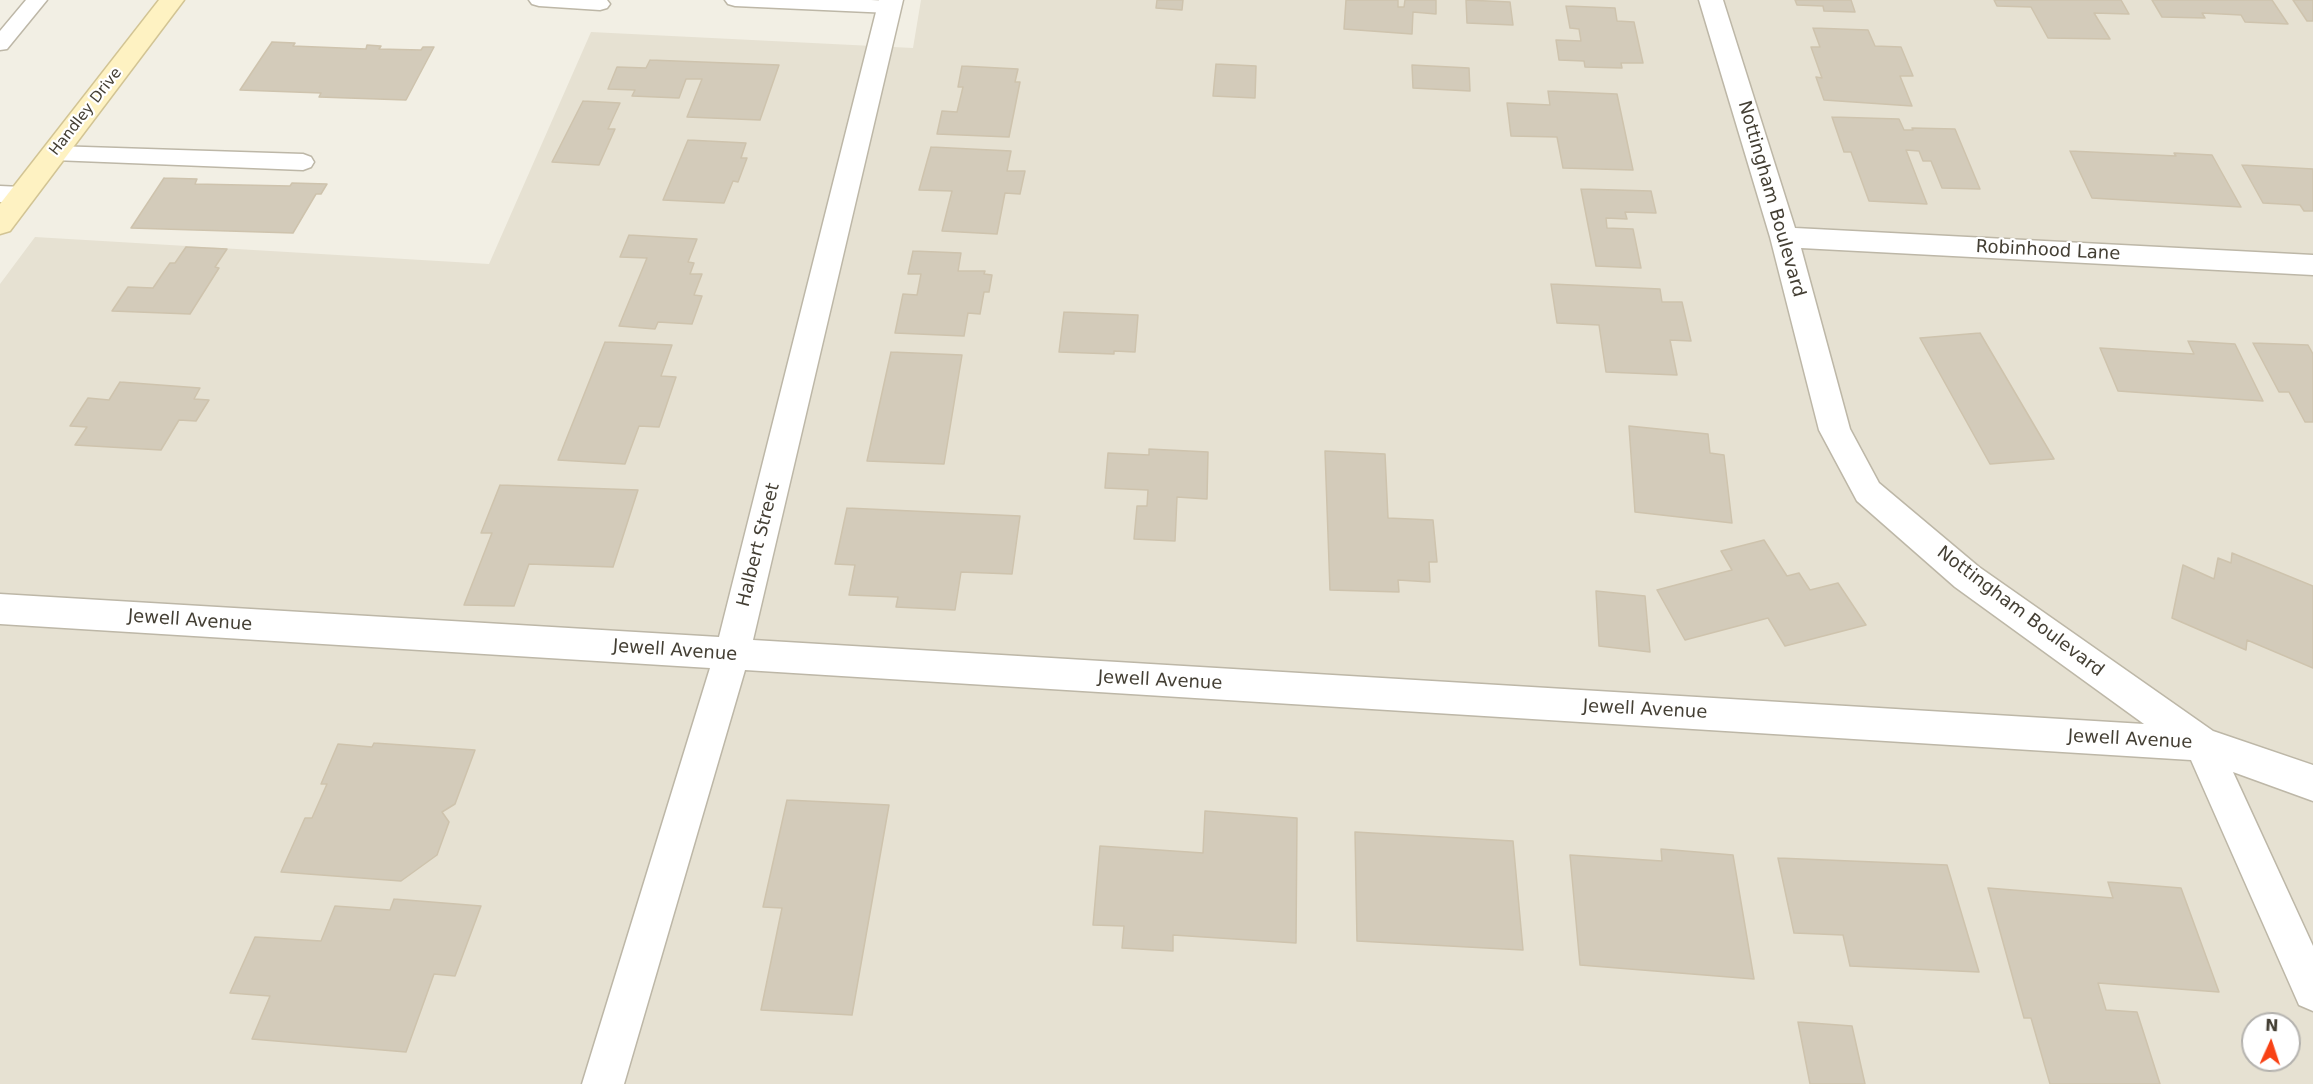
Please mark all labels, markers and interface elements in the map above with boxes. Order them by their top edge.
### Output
street label: Handley Drive [46,64,126,160]
street label: Nottingham Boulevard [1733,98,1809,300]
street label: Robinhood Lane [1975,236,2121,266]
street label: Halbert Street [733,481,785,609]
street label: Nottingham Boulevard [1932,542,2108,682]
street label: Jewell Avenue [127,606,253,636]
street label: Jewell Avenue [612,636,738,666]
street label: Jewell Avenue [1097,667,1223,695]
street label: Jewell Avenue [1582,696,1708,724]
street label: Jewell Avenue [2067,726,2193,754]
north arrow [2241,1012,2301,1072]
text: N [2265,1016,2279,1035]

